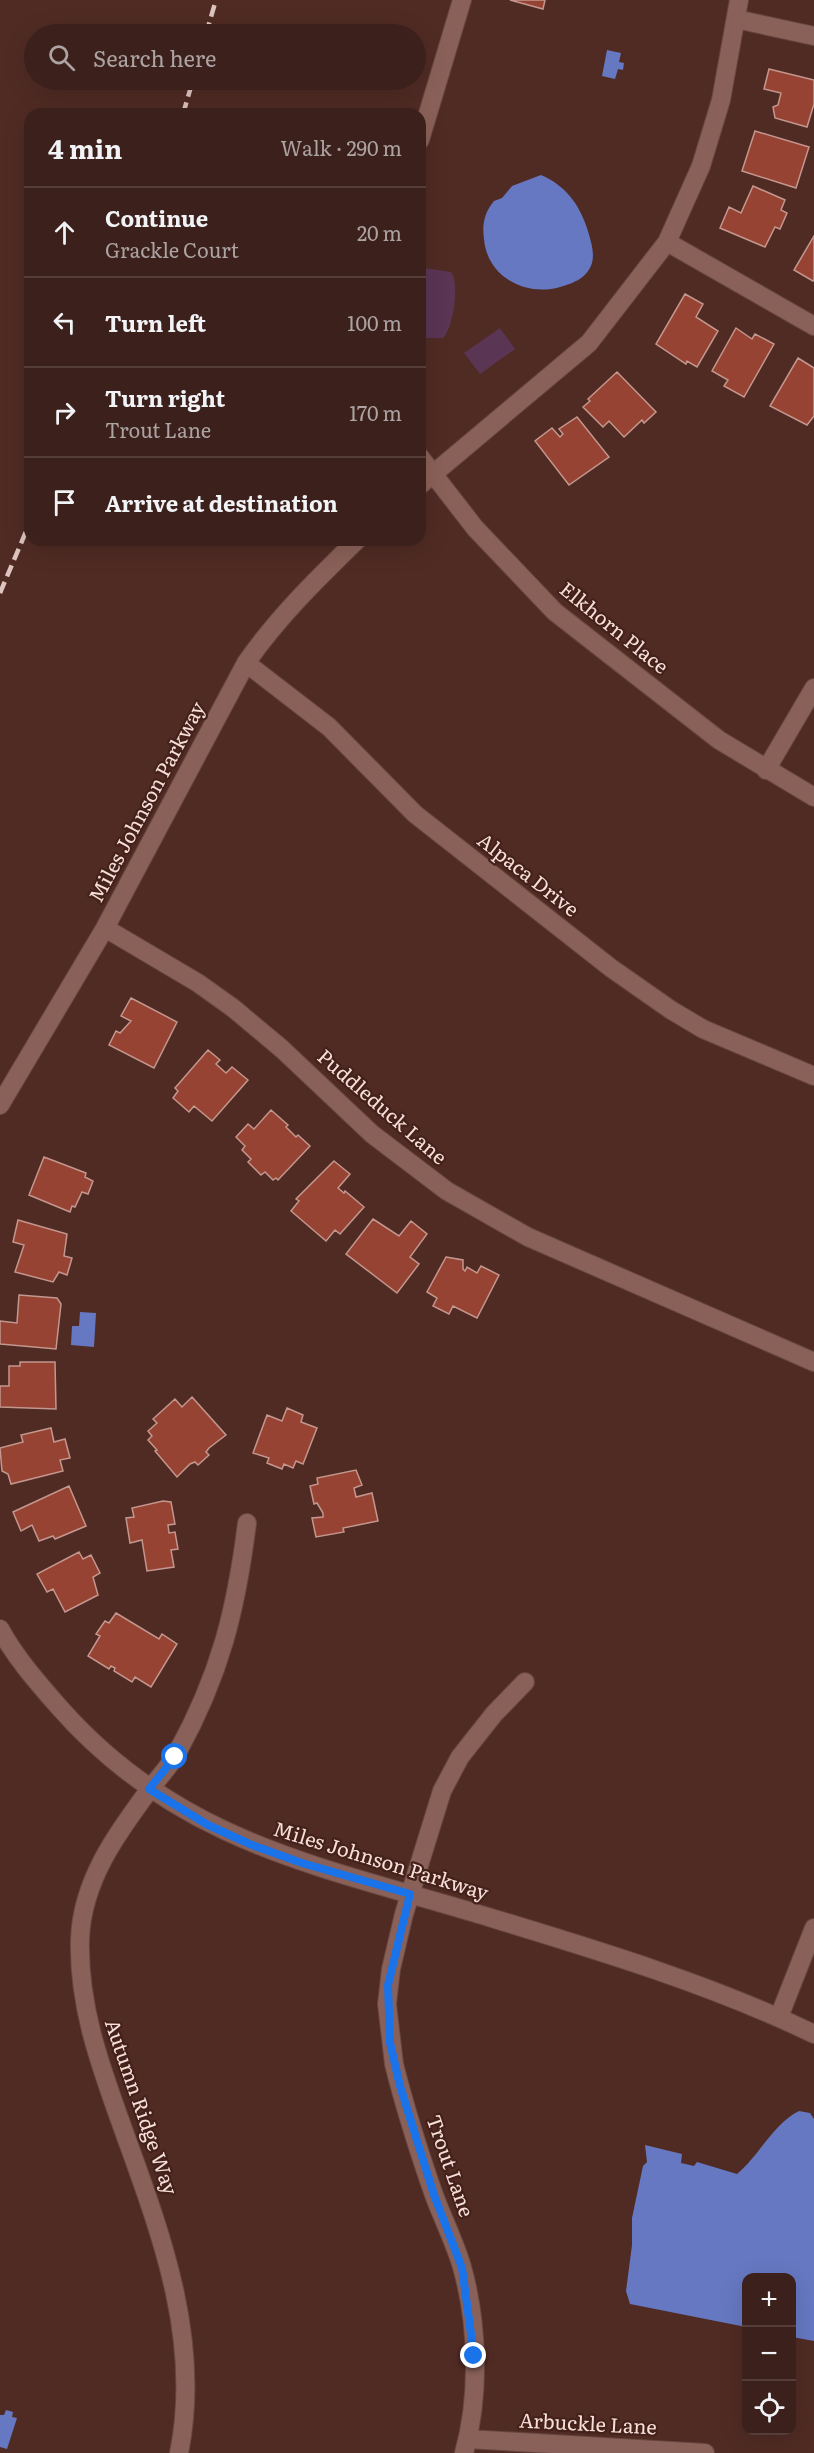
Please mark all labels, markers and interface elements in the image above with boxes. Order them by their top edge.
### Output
search box [24,24,426,90]
icon: search [45,41,78,74]
text: Search here [93,41,216,74]
text: 4 min [48,128,122,167]
text: Walk · 290 m [281,132,402,162]
text: Continue [105,201,208,234]
icon: ahead [48,216,81,249]
text: 20 m [357,217,402,247]
text: Grackle Court [105,234,239,264]
icon: left [48,306,81,339]
text: Turn left [105,306,206,339]
text: 100 m [347,307,402,337]
text: Turn right [105,381,225,414]
icon: right [48,396,81,429]
text: 170 m [349,397,402,427]
text: Trout Lane [105,414,211,444]
icon: arrive [48,486,81,519]
text: Arrive at destination [105,486,338,519]
street label: Elkhorn Place [554,573,676,680]
street label: Miles Johnson Parkway [80,695,211,907]
street label: Alpaca Drive [472,824,586,923]
street label: Puddleduck Lane [312,1041,455,1170]
route start [161,1743,187,1769]
street label: Miles Johnson Parkway [270,1812,493,1906]
street label: Autumn Ridge Way [99,2014,187,2199]
street label: Trout Lane [420,2110,483,2220]
map controls [742,2273,796,2435]
button: + [742,2273,796,2327]
button: − [742,2327,796,2381]
route end [460,2342,486,2368]
button: locate [742,2381,796,2435]
street label: Arbuckle Lane [519,2403,658,2441]

